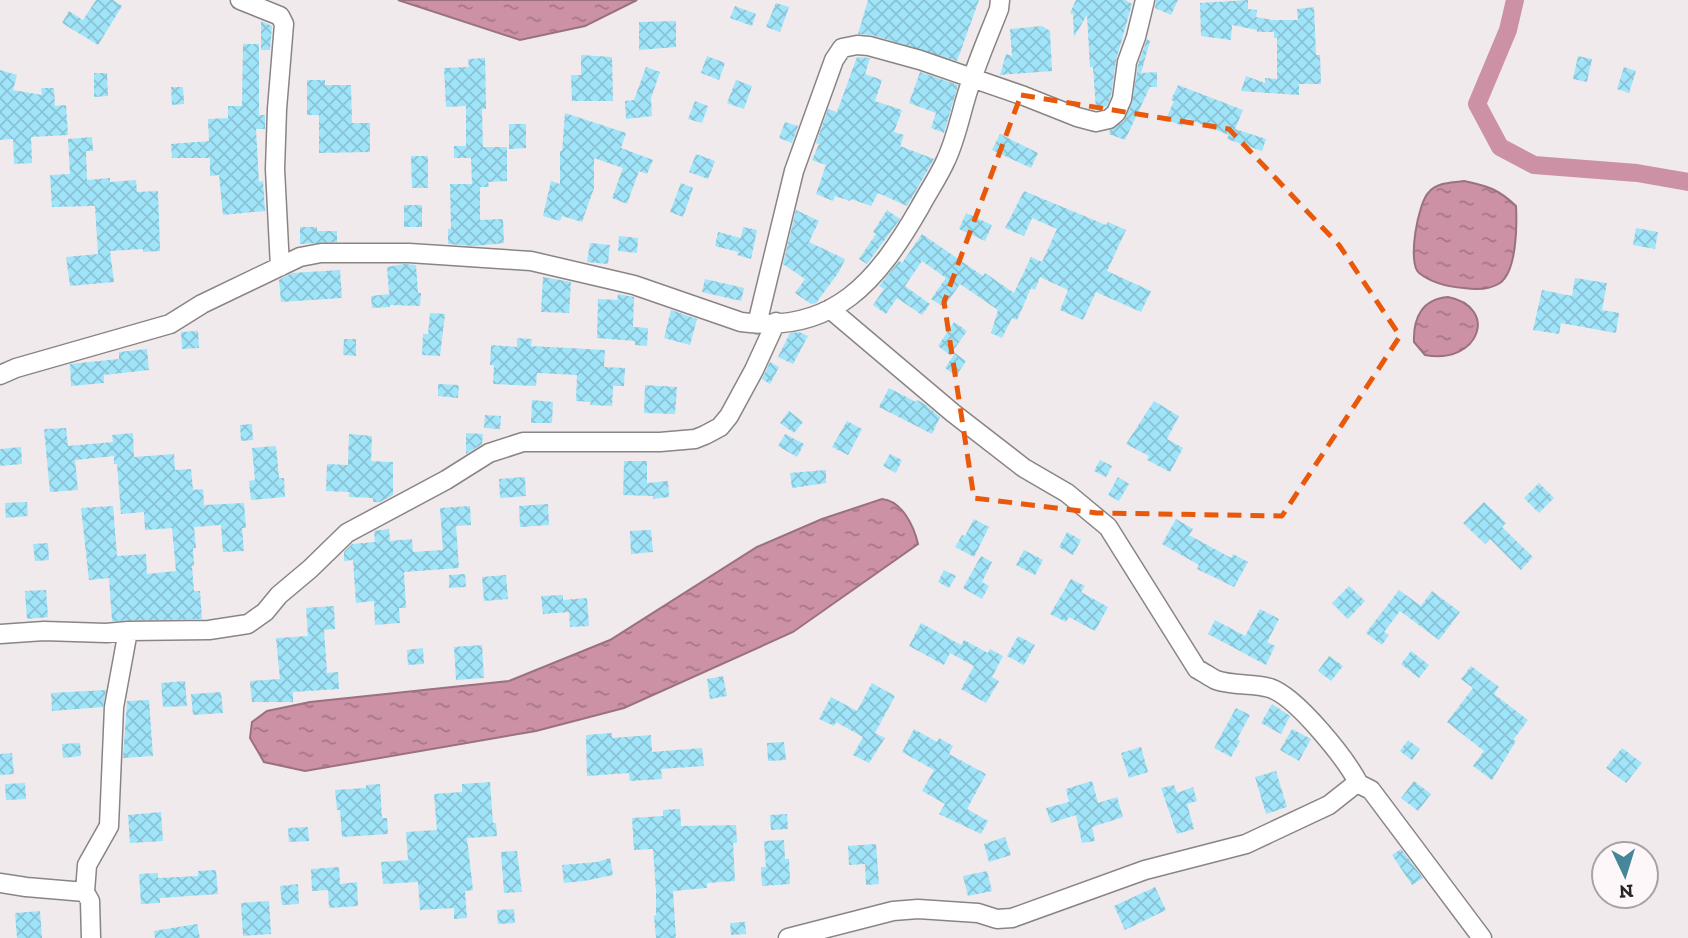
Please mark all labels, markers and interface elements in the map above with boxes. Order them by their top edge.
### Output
north arrow [1590,840,1660,910]
text: N [1618,879,1634,903]

